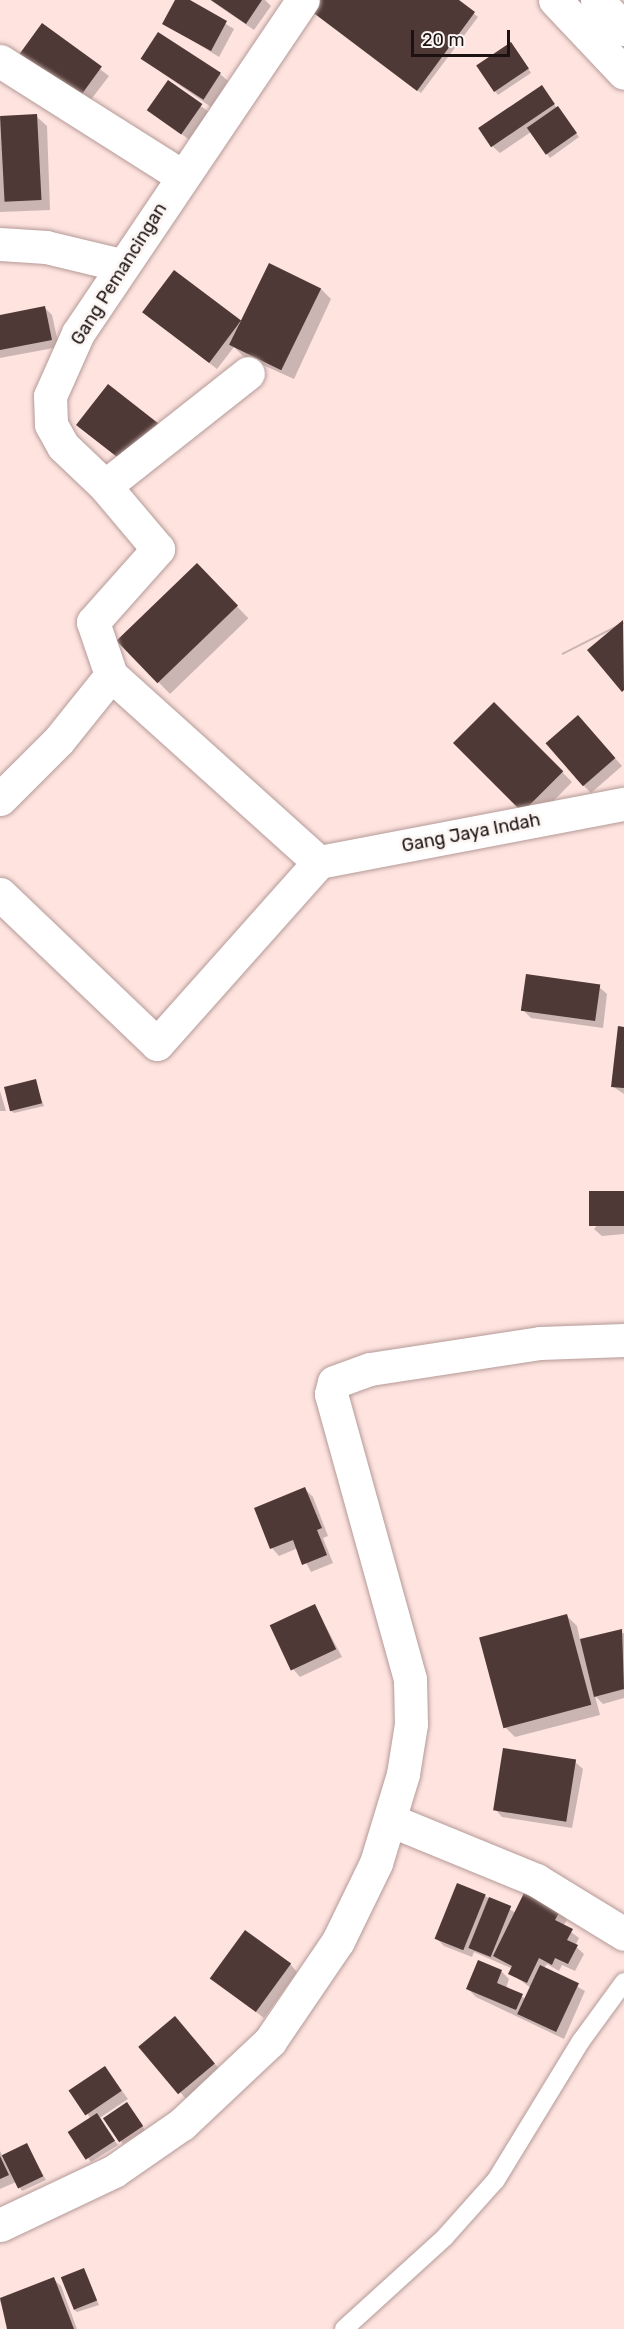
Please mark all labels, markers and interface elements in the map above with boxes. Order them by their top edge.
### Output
scale bar [414,18,513,56]
text: 20 m [422,29,464,51]
street label: Gang Pemancingan [67,199,171,349]
street label: Gang Jaya Indah [400,809,542,857]

